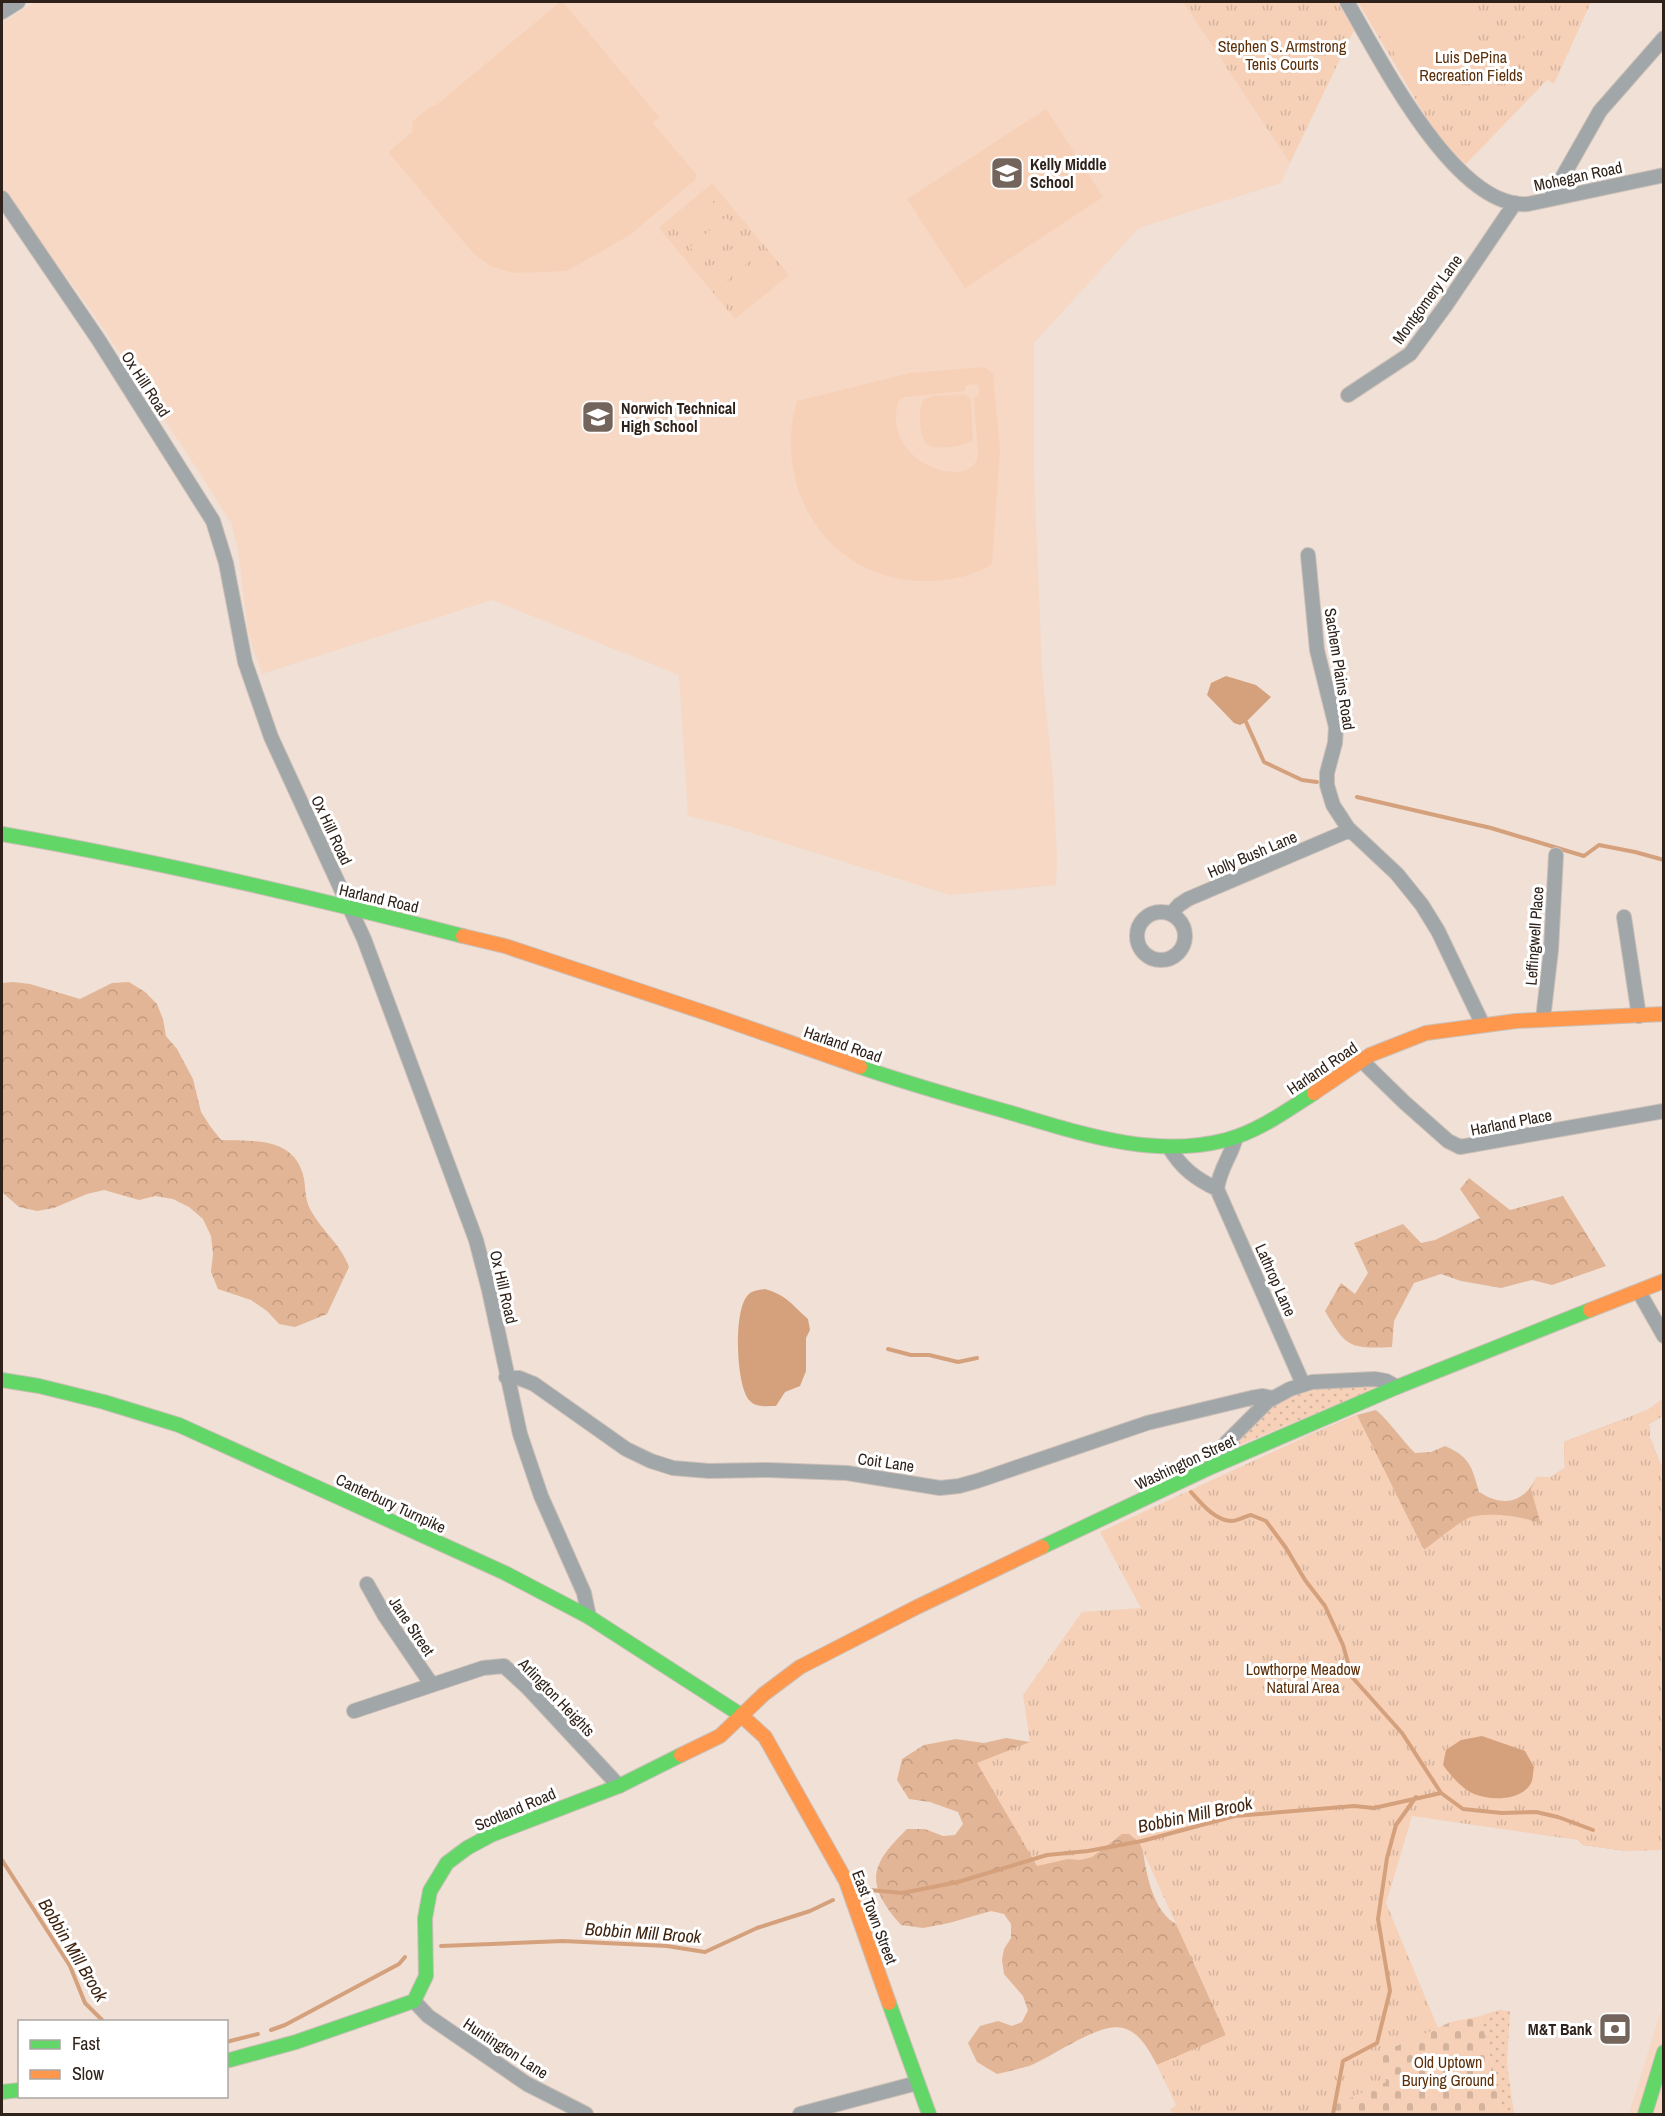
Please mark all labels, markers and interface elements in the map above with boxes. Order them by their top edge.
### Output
park label: Stephen S. Armstrong Tenis Courts [1218,35,1347,75]
park label: Luis DePina Recreation Fields [1419,46,1523,86]
place label: Kelly Middle School [1030,153,1107,193]
school or university icon: Kelly Middle School [989,155,1025,191]
street label: Mohegan Road [1532,156,1624,196]
street label: Montgomery Lane [1387,250,1467,348]
street label: Ox Hill Road [117,347,175,421]
place label: Norwich Technical High School [621,397,736,437]
school or university icon: Norwich Technical High School [580,399,616,435]
street label: Sachem Plains Road [1319,606,1361,732]
street label: Ox Hill Road [306,792,358,868]
street label: Holly Bush Lane [1204,825,1300,883]
street label: Harland Road [337,878,421,918]
street label: Leffingwell Place [1520,886,1548,986]
street label: Harland Road [801,1020,885,1068]
street label: Harland Road [1282,1036,1362,1100]
street label: Harland Place [1468,1103,1554,1141]
street label: Lathrop Lane [1250,1240,1302,1320]
street label: Ox Hill Road [485,1248,523,1326]
street label: Washington Street [1131,1429,1239,1495]
street label: Coit Lane [856,1447,916,1477]
street label: Canterbury Turnpike [332,1468,450,1538]
street label: Jane Street [384,1592,440,1660]
street label: Arlington Heights [513,1652,600,1741]
park label: Lowthorpe Meadow Natural Area [1246,1658,1361,1698]
street label: Scotland Road [471,1782,559,1836]
water label: Bobbin Mill Brook [1135,1790,1255,1839]
street label: East Town Street [847,1867,903,1967]
water label: Bobbin Mill Brook [33,1893,114,2007]
water label: Bobbin Mill Brook [584,1916,703,1949]
bank icon: M&T Bank [1597,2011,1633,2047]
street label: Huntington Lane [459,2012,553,2084]
place label: M&T Bank [1528,2018,1593,2040]
legend [18,2020,228,2098]
text: Fast [72,2031,100,2056]
park label: Old Uptown Burying Ground [1402,2051,1494,2091]
text: Slow [72,2061,104,2086]

